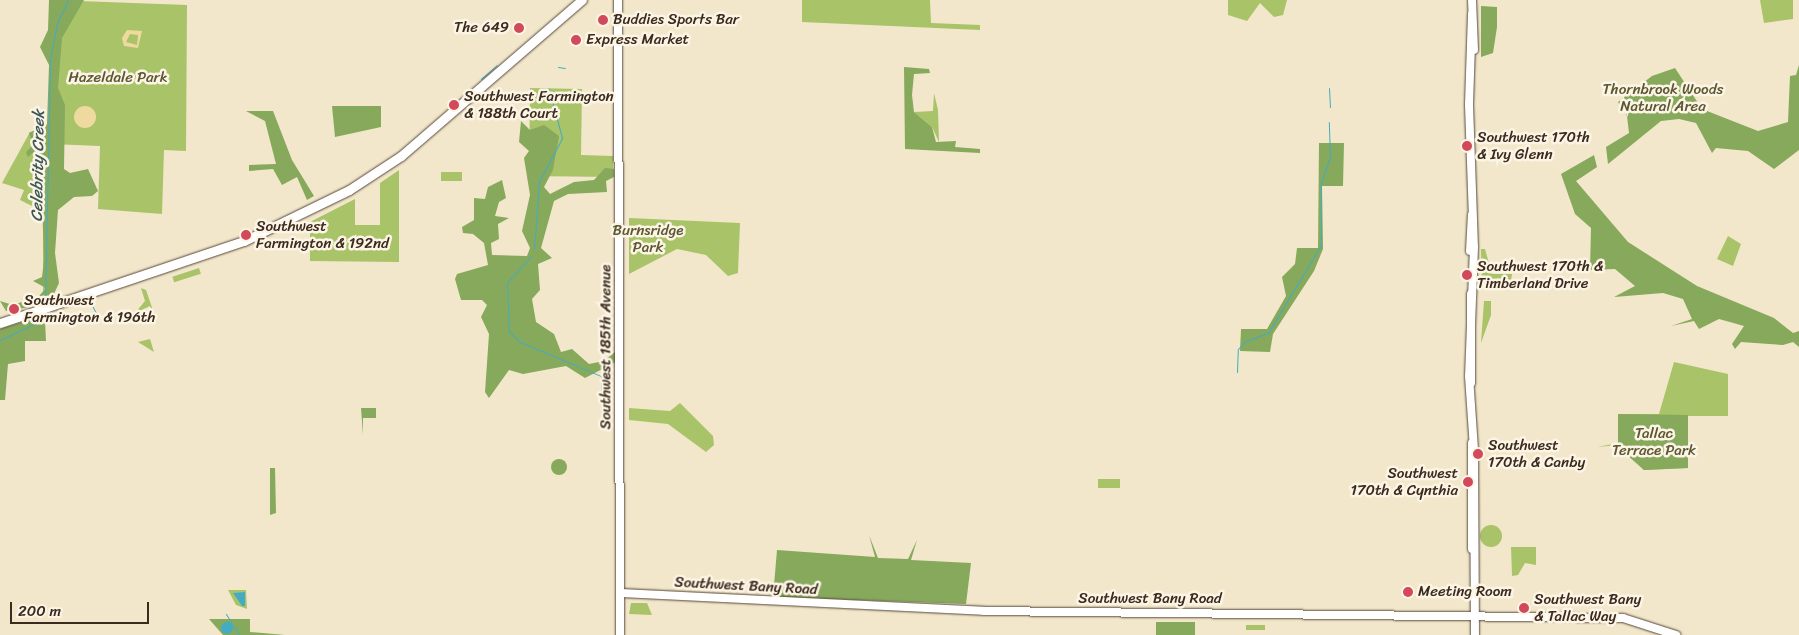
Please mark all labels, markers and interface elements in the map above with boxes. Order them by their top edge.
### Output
place label: Buddies Sports Bar [613,11,739,29]
marker: Buddies Sports Bar [597,14,609,26]
place label: The 649 [454,19,509,37]
marker: The 649 [513,22,525,34]
place label: Express Market [586,31,689,49]
marker: Express Market [570,34,582,46]
park label: Hazeldale Park [68,69,168,87]
park label: Thornbrook Woods Natural Area [1602,80,1724,115]
place label: Southwest Farmington & 188th Court [464,87,614,122]
marker: Southwest Farmington & 188th Court [448,99,460,111]
water label: Celebrity Creek [27,110,49,222]
place label: Southwest 170th & Ivy Glenn [1477,128,1590,163]
marker: Southwest 170th & Ivy Glenn [1461,140,1473,152]
place label: Southwest Farmington & 192nd [256,217,389,252]
park label: Burnsridge Park [613,221,683,256]
marker: Southwest Farmington & 192nd [240,229,252,241]
place label: Southwest 170th & Timberland Drive [1477,257,1604,292]
street label: Southwest 185th Avenue [597,264,615,430]
marker: Southwest 170th & Timberland Drive [1461,269,1473,281]
place label: Southwest Farmington & 196th [24,291,155,326]
marker: Southwest Farmington & 196th [8,303,20,315]
park label: Tallac Terrace Park [1612,424,1696,459]
place label: Southwest 170th & Canby [1488,436,1585,471]
marker: Southwest 170th & Canby [1472,448,1484,460]
place label: Southwest 170th & Cynthia [1351,464,1458,499]
marker: Southwest 170th & Cynthia [1462,476,1474,488]
street label: Southwest Bany Road [674,573,818,599]
place label: Meeting Room [1418,583,1512,601]
marker: Meeting Room [1402,586,1414,598]
street label: Southwest Bany Road [1078,590,1222,608]
place label: Southwest Bany & Tallac Way [1534,590,1641,625]
scale bar [12,592,151,624]
text: 200 m [18,598,61,624]
marker: Southwest Bany & Tallac Way [1518,602,1530,614]

